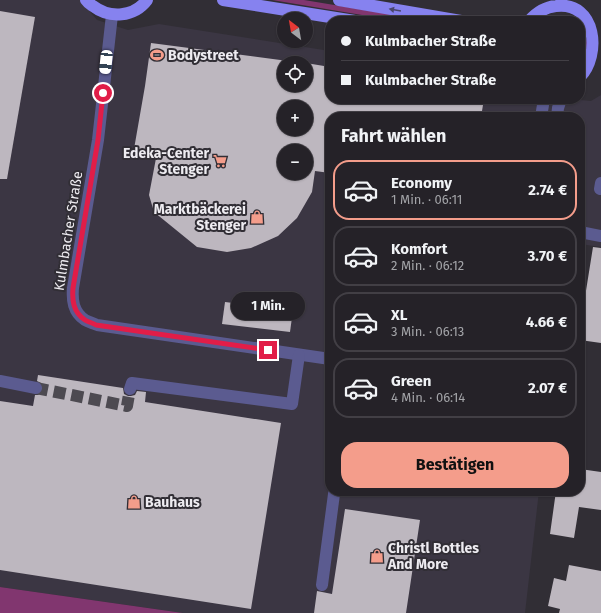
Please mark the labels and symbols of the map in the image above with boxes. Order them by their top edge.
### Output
one-way arrow [389,6,401,12]
north arrow [277,12,313,48]
sports icon: Bodystreet [149,47,165,63]
place label: Bodystreet [168,47,239,64]
car [99,49,113,75]
route start [94,84,112,102]
place label: Edeka-Center Stenger [123,145,209,178]
supermarket icon: Edeka-Center Stenger [212,153,228,169]
street label: Kulmbacher Straße [51,170,86,292]
place label: Marktbäckerei Stenger [154,201,246,234]
shop icon: Marktbäckerei Stenger [249,209,265,225]
callout: 1 Min. [231,292,305,320]
route end [259,341,277,359]
shop icon: Bauhaus [126,494,142,510]
place label: Bauhaus [145,494,200,511]
place label: Christl Bottles And More [387,540,479,573]
shop icon: Christl Bottles And More [369,548,385,564]

